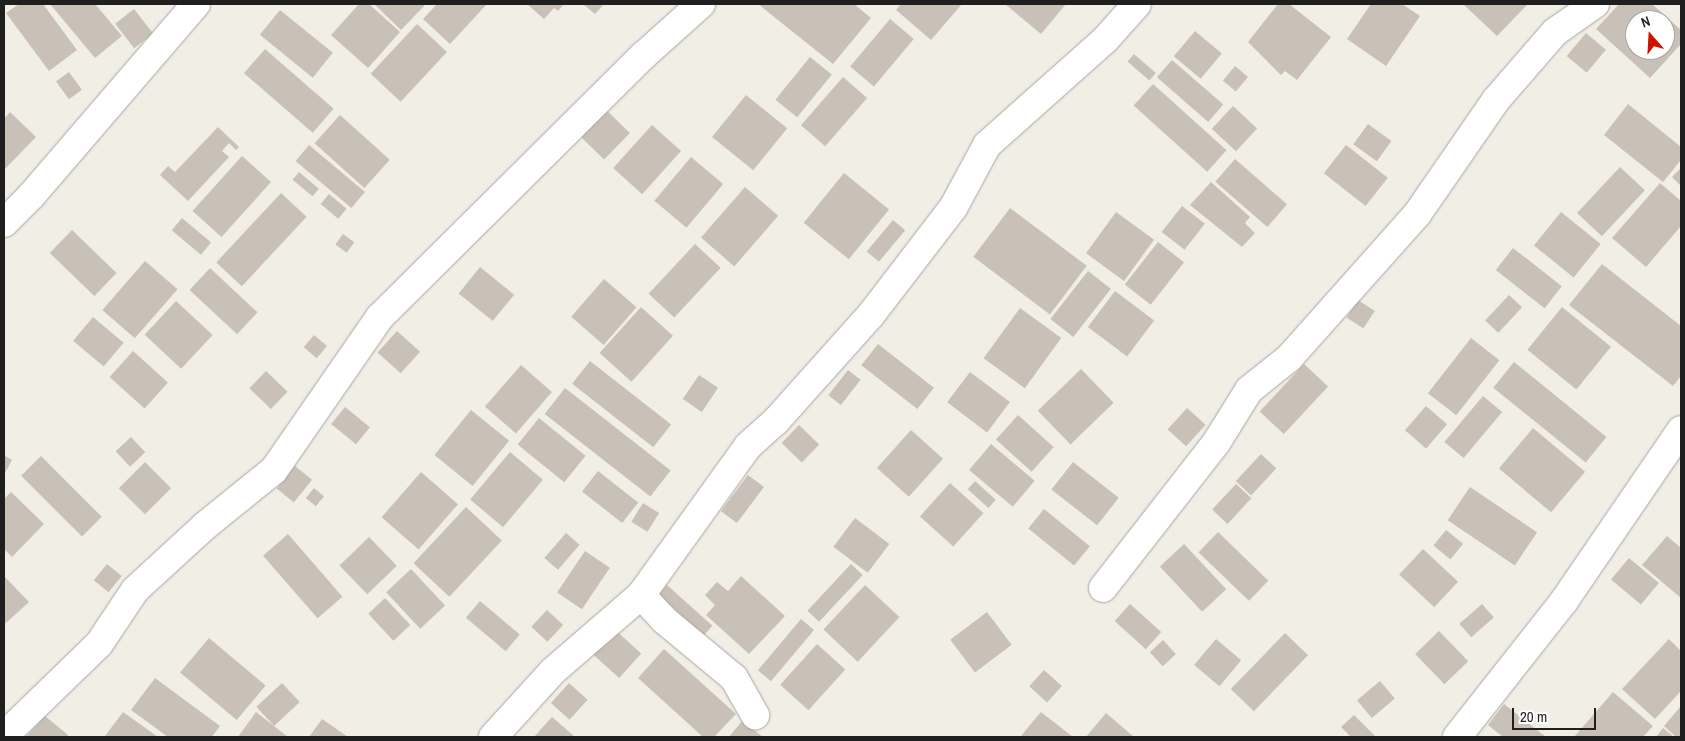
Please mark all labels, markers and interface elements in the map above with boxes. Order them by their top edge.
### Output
north arrow [1625,10,1675,60]
text: N [1639,12,1652,32]
scale bar [1515,698,1599,730]
text: 20 m [1520,706,1547,727]

